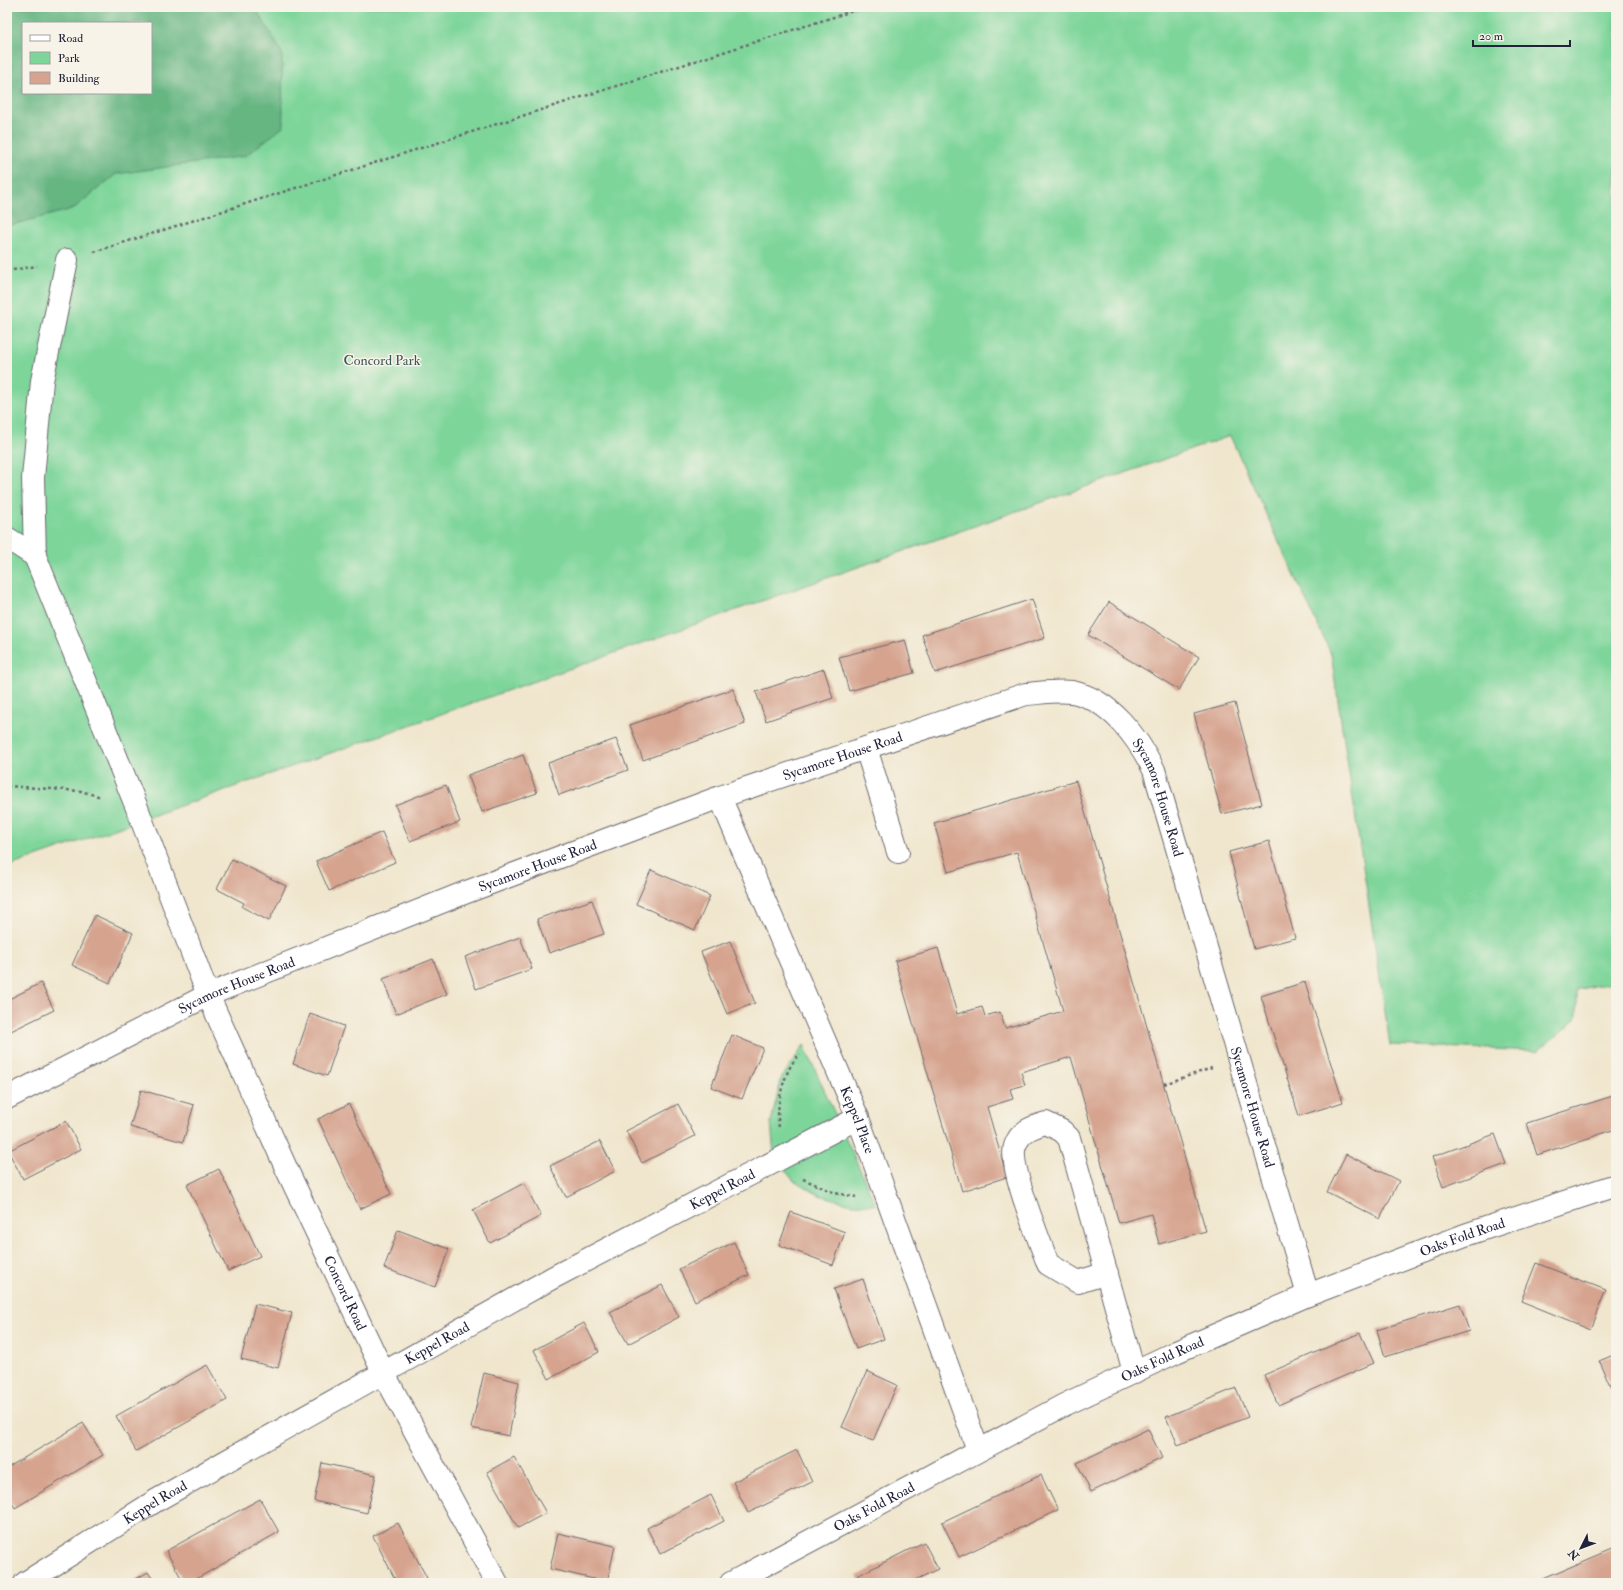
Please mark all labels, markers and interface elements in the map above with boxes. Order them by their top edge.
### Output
legend [22,22,152,94]
scale bar [1473,22,1570,48]
text: 20 m [1479,29,1504,44]
text: Road [58,31,83,46]
text: Park [58,51,80,66]
text: Building [58,71,101,86]
park label: Concord Park [344,352,421,369]
street label: Sycamore House Road [781,728,905,784]
street label: Sycamore House Road [1129,735,1187,859]
street label: Sycamore House Road [476,836,599,896]
street label: Sycamore House Road [176,953,297,1018]
street label: Sycamore House Road [1227,1045,1278,1170]
street label: Keppel Place [836,1084,878,1156]
street label: Keppel Road [687,1165,758,1214]
street label: Oaks Fold Road [1417,1214,1507,1261]
street label: Concord Road [320,1253,370,1333]
street label: Keppel Road [402,1318,472,1368]
street label: Oaks Fold Road [1118,1333,1206,1386]
street label: Keppel Road [120,1477,190,1528]
street label: Oaks Fold Road [831,1478,918,1536]
north arrow [1561,1528,1601,1568]
text: N [1565,1545,1583,1563]

